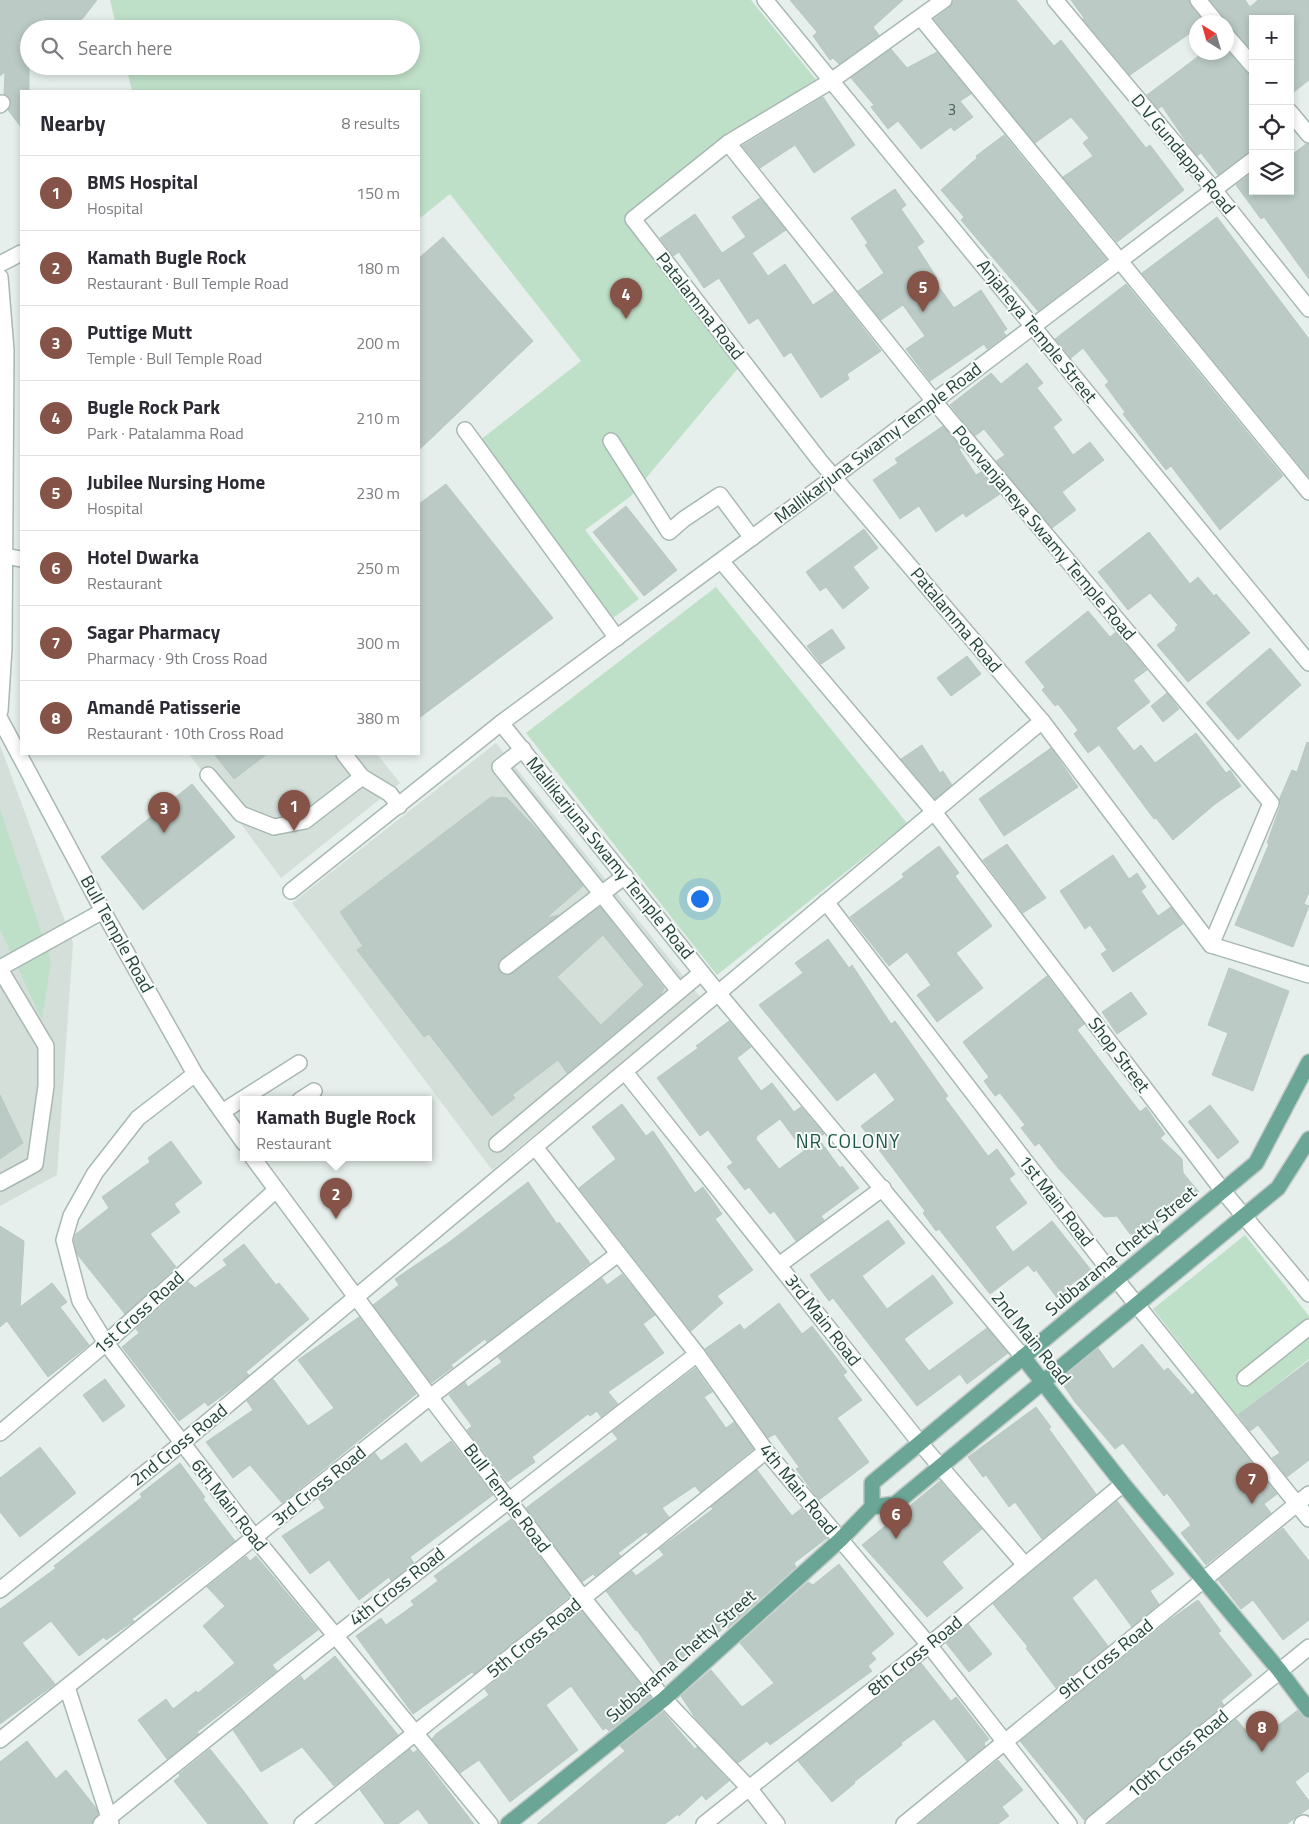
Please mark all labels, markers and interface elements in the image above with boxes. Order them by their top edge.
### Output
north arrow [1189,15,1234,60]
map controls [1249,15,1294,195]
button: + [1249,15,1294,60]
search box [20,20,420,75]
text: Search here [78,33,172,62]
icon: search [38,34,66,62]
button: − [1249,60,1294,105]
street label: D V Gundappa Road [1125,88,1242,220]
house number: 3 [948,98,956,121]
button: locate [1249,105,1294,150]
text: Nearby [40,107,105,139]
text: 8 results [341,111,400,135]
button: layers [1249,150,1294,195]
text: BMS Hospital [87,167,198,196]
text: 1 [52,181,60,205]
text: 150 m [356,181,400,205]
text: Hospital [87,196,143,220]
text: Kamath Bugle Rock [87,242,246,271]
street label: Patalamma Road [650,246,751,365]
street label: Anjaheya Temple Street [971,253,1104,409]
text: 2 [52,256,60,280]
text: 180 m [356,256,400,280]
text: Restaurant · Bull Temple Road [87,271,289,295]
pin: 5 [907,271,939,312]
pin: 4 [610,278,642,319]
text: Puttige Mutt [87,317,192,346]
text: 3 [52,331,60,355]
text: 200 m [356,331,400,355]
text: Temple · Bull Temple Road [87,346,262,370]
street label: Mallikarjuna Swamy Temple Road [768,355,987,530]
text: Bugle Rock Park [87,392,220,421]
text: 4 [52,406,60,430]
text: 210 m [356,406,400,430]
street label: Poorvanjaneya Swamy Temple Road [946,419,1143,646]
text: Park · Patalamma Road [87,421,244,445]
text: Jubilee Nursing Home [87,467,265,496]
text: 5 [52,481,60,505]
text: 230 m [356,481,400,505]
text: Hospital [87,496,143,520]
text: Hotel Dwarka [87,542,199,571]
text: 6 [52,556,60,580]
text: 250 m [356,556,400,580]
street label: Patalamma Road [904,561,1009,678]
text: Restaurant [87,571,162,595]
text: Sagar Pharmacy [87,617,220,646]
text: 7 [52,631,60,655]
text: 300 m [356,631,400,655]
text: Pharmacy · 9th Cross Road [87,646,267,670]
text: Amandé Patisserie [87,692,241,721]
text: 8 [52,706,60,730]
text: 380 m [356,706,400,730]
text: Restaurant · 10th Cross Road [87,721,284,745]
street label: Mallikarjuna Swamy Temple Road [520,751,701,965]
pin: 1 [278,790,310,831]
pin: 3 [148,792,180,833]
street label: Bull Temple Road [74,870,161,997]
your location [687,886,713,912]
street label: Shop Street [1082,1011,1157,1099]
popup [240,1096,432,1161]
text: Kamath Bugle Rock [256,1102,416,1131]
district label: NR COLONY [796,1126,900,1155]
text: Restaurant [256,1131,331,1155]
street label: 1st Main Road [1012,1149,1101,1252]
pin: 2 [320,1178,352,1219]
street label: Subbarama Chetty Street [1039,1179,1203,1322]
street label: 1st Cross Road [87,1265,190,1361]
street label: 3rd Main Road [779,1268,868,1371]
street label: 2nd Main Road [985,1285,1078,1390]
street label: 2nd Cross Road [124,1397,233,1492]
street label: Bull Temple Road [457,1437,557,1558]
street label: 4th Main Road [753,1437,844,1540]
street label: 3rd Cross Road [266,1439,372,1532]
street label: 6th Main Road [185,1453,274,1557]
pin: 7 [1236,1463,1268,1504]
pin: 6 [880,1498,912,1539]
street label: 4th Cross Road [343,1541,450,1633]
street label: Subbarama Chetty Street [600,1582,762,1728]
street label: 5th Cross Road [481,1591,587,1684]
street label: 8th Cross Road [862,1609,968,1702]
street label: 9th Cross Road [1053,1612,1159,1705]
street label: 10th Cross Road [1121,1703,1234,1804]
pin: 8 [1246,1711,1278,1752]

